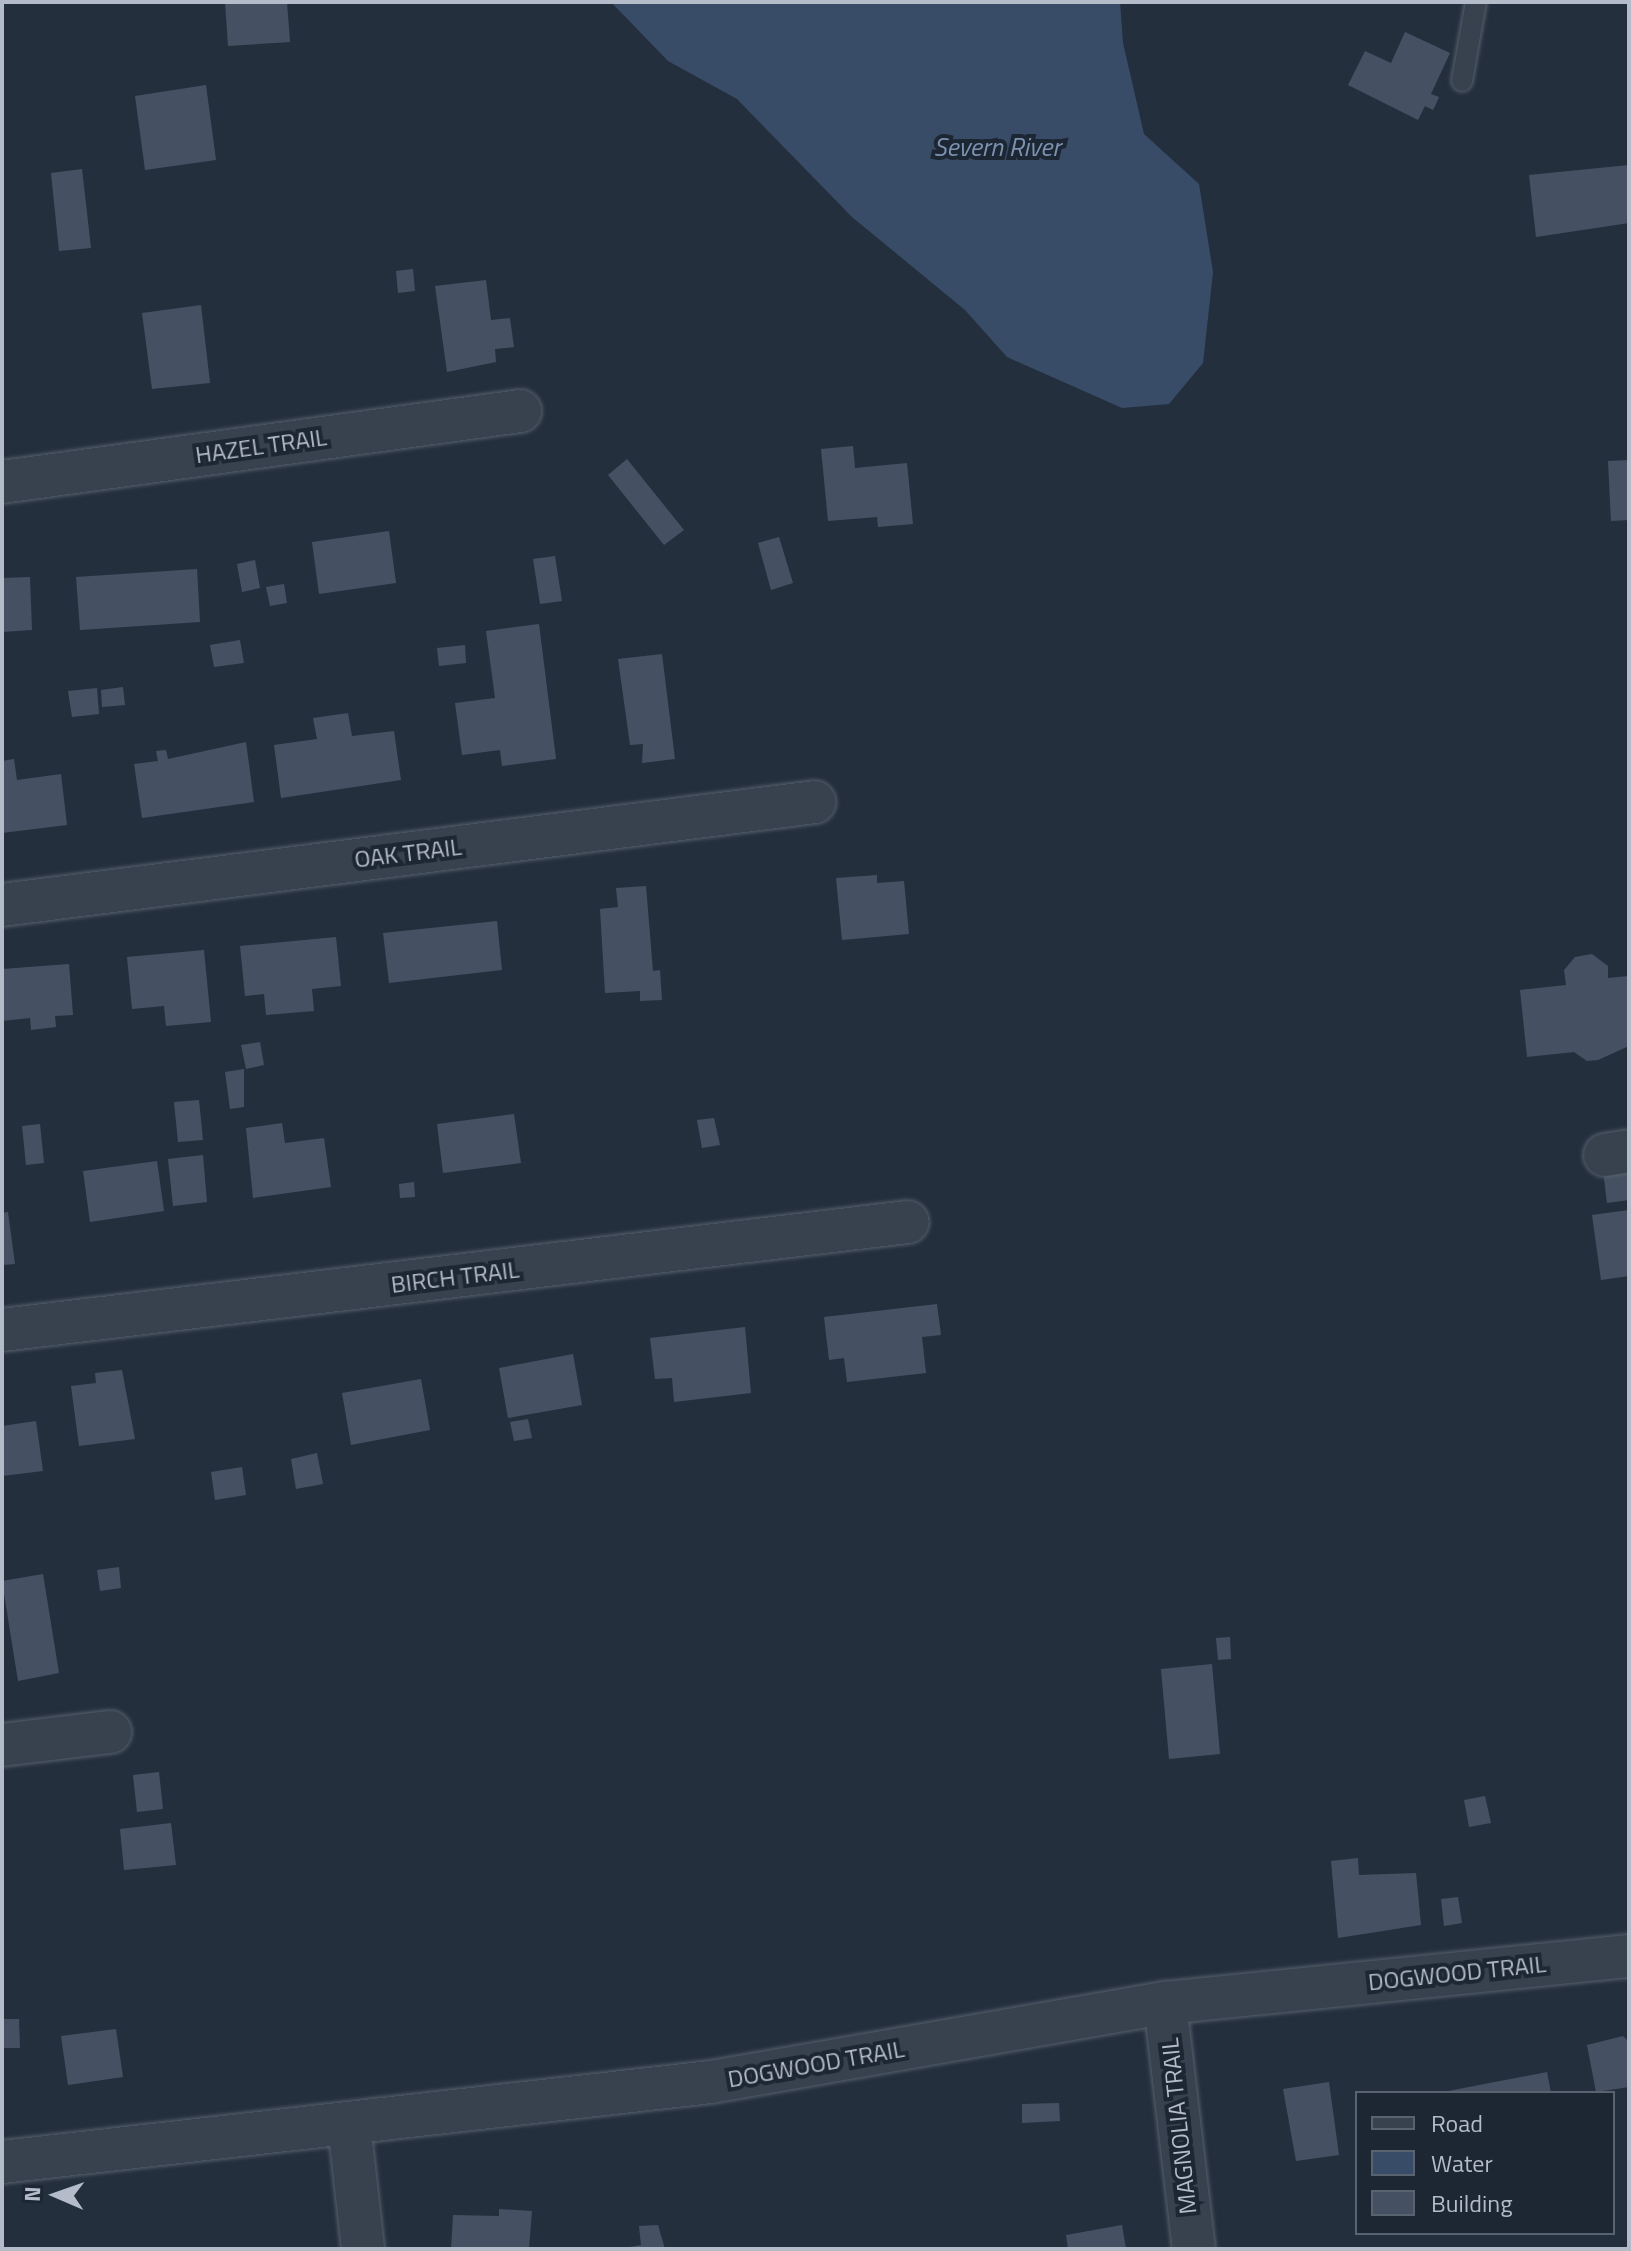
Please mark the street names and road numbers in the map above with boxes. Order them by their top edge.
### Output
street label: HAZEL TRAIL [193,423,329,469]
street label: OAK TRAIL [353,832,463,874]
street label: BIRCH TRAIL [389,1255,521,1299]
street label: DOGWOOD TRAIL [1367,1949,1547,1997]
street label: DOGWOOD TRAIL [725,2034,907,2094]
street label: MAGNOLIA TRAIL [1155,2037,1203,2215]

